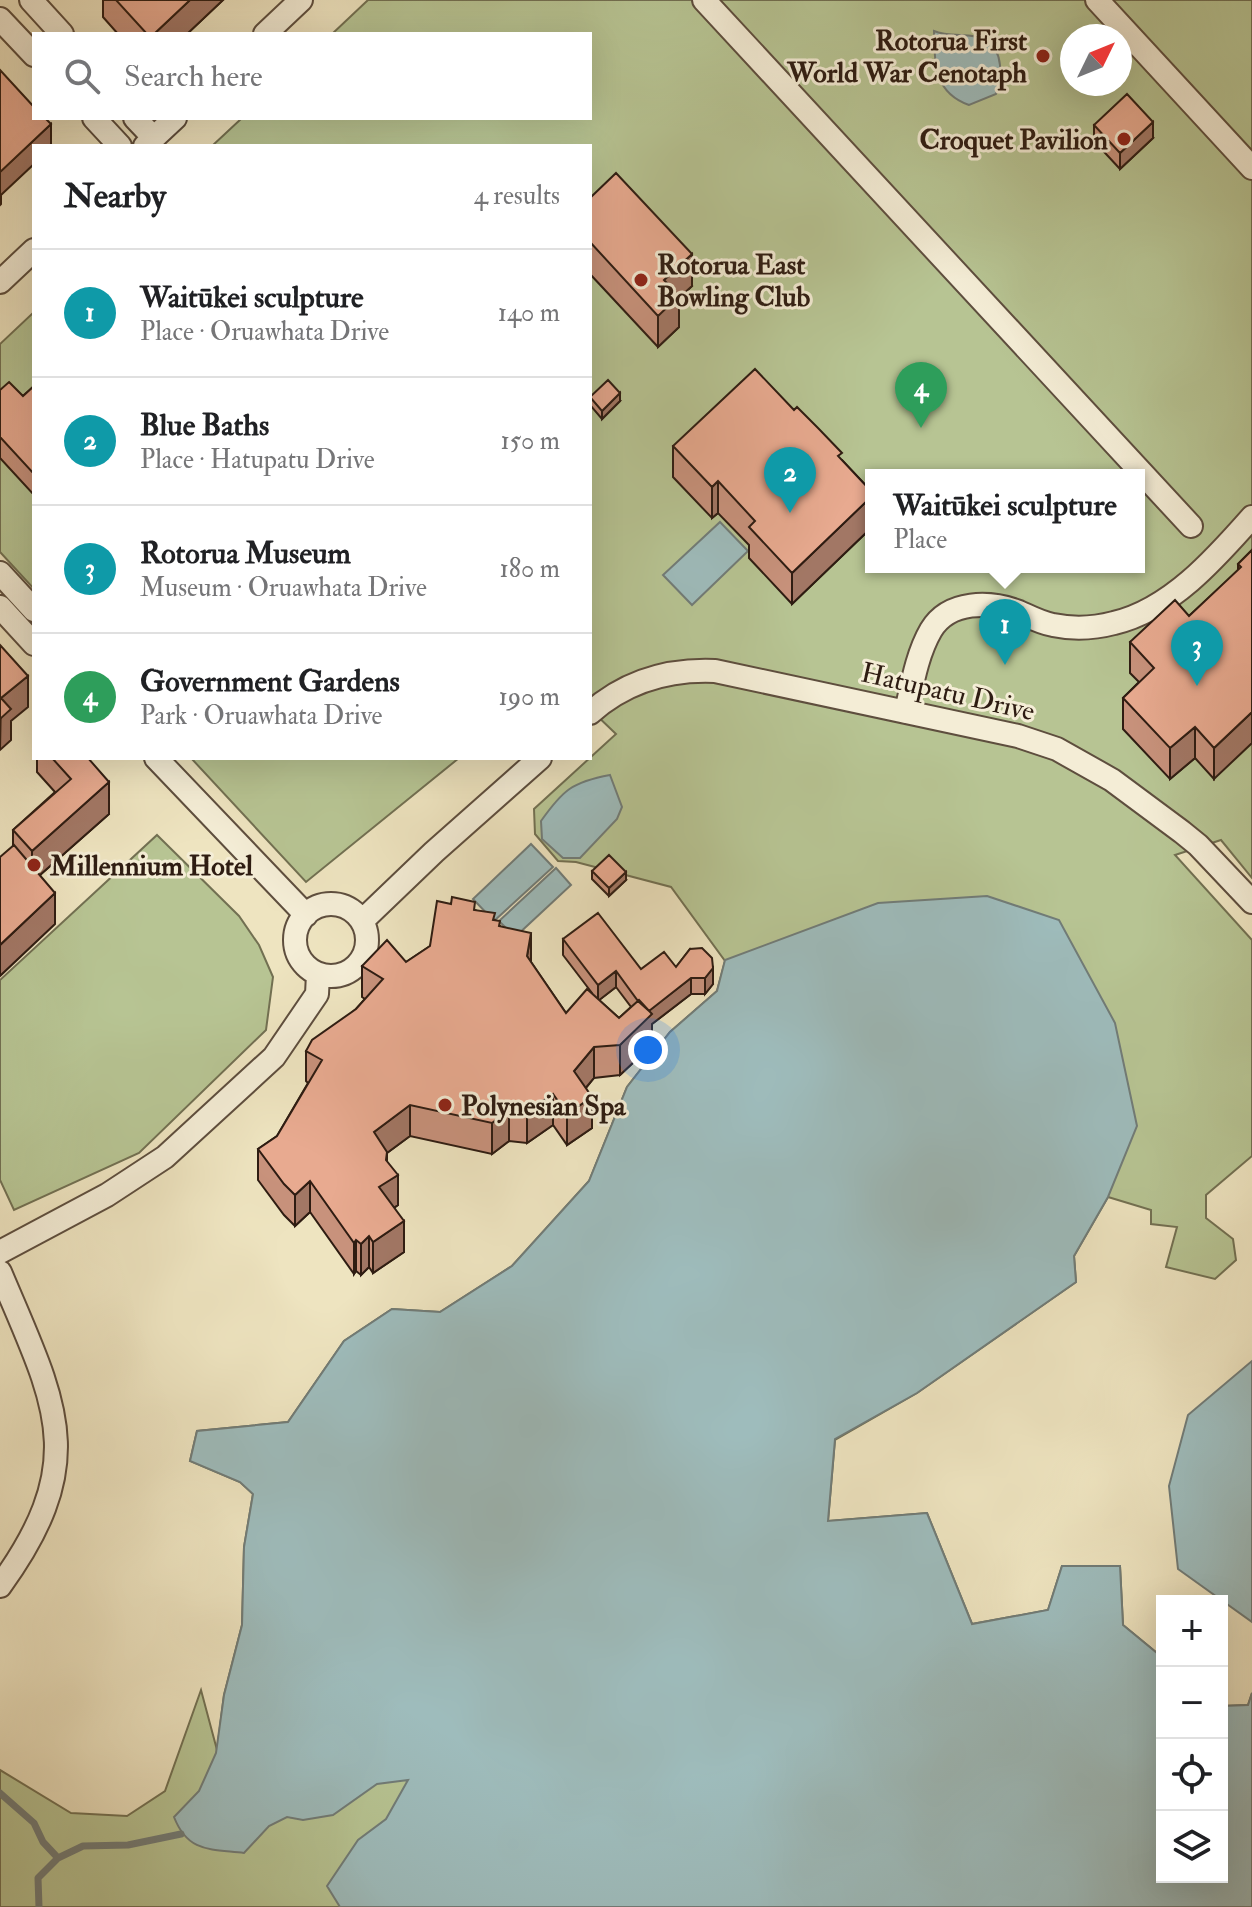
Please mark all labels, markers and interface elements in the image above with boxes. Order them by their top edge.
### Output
place label: Rotorua First World War Cenotaph [786,24,1027,91]
north arrow [1060,24,1132,96]
search box [32,32,592,120]
marker: Rotorua First World War Cenotaph [1034,47,1052,65]
icon: search [60,54,104,98]
text: Search here [124,58,263,95]
place label: Croquet Pavilion [919,123,1109,158]
marker: Croquet Pavilion [1115,130,1133,148]
text: Nearby [64,175,166,218]
text: 4 results [474,180,560,212]
place label: Rotorua East Bowling Club [657,248,811,315]
marker: Rotorua East Bowling Club [632,271,650,289]
text: Waitūkei sculpture [140,279,364,316]
text: 1 [85,297,95,329]
text: 140 m [498,297,560,329]
text: Place · Oruawhata Drive [140,316,389,348]
pin: 4 [895,362,947,428]
text: Blue Baths [140,407,269,444]
text: 2 [83,425,97,457]
text: 150 m [501,425,560,457]
text: Place · Hatupatu Drive [140,444,375,476]
pin: 2 [764,447,816,513]
popup [865,469,1145,573]
text: Waitūkei sculpture [893,487,1117,524]
text: Place [893,524,947,556]
text: Rotorua Museum [140,535,351,572]
text: 3 [85,553,95,585]
text: 180 m [500,553,560,585]
text: Museum · Oruawhata Drive [140,572,427,604]
pin: 1 [979,599,1031,665]
pin: 3 [1171,620,1223,686]
street label: Hatupatu Drive [857,655,1038,730]
text: Government Gardens [140,663,400,700]
text: 4 [83,681,97,713]
text: 190 m [499,681,560,713]
text: Park · Oruawhata Drive [140,700,382,732]
place label: Millennium Hotel [49,849,254,884]
marker: Millennium Hotel [25,856,43,874]
your location [628,1030,668,1070]
place label: Polynesian Spa [461,1089,627,1124]
marker: Polynesian Spa [436,1096,454,1114]
map controls [1156,1595,1228,1883]
button: + [1156,1595,1228,1667]
button: − [1156,1667,1228,1739]
button: locate [1156,1739,1228,1811]
button: layers [1156,1811,1228,1883]

